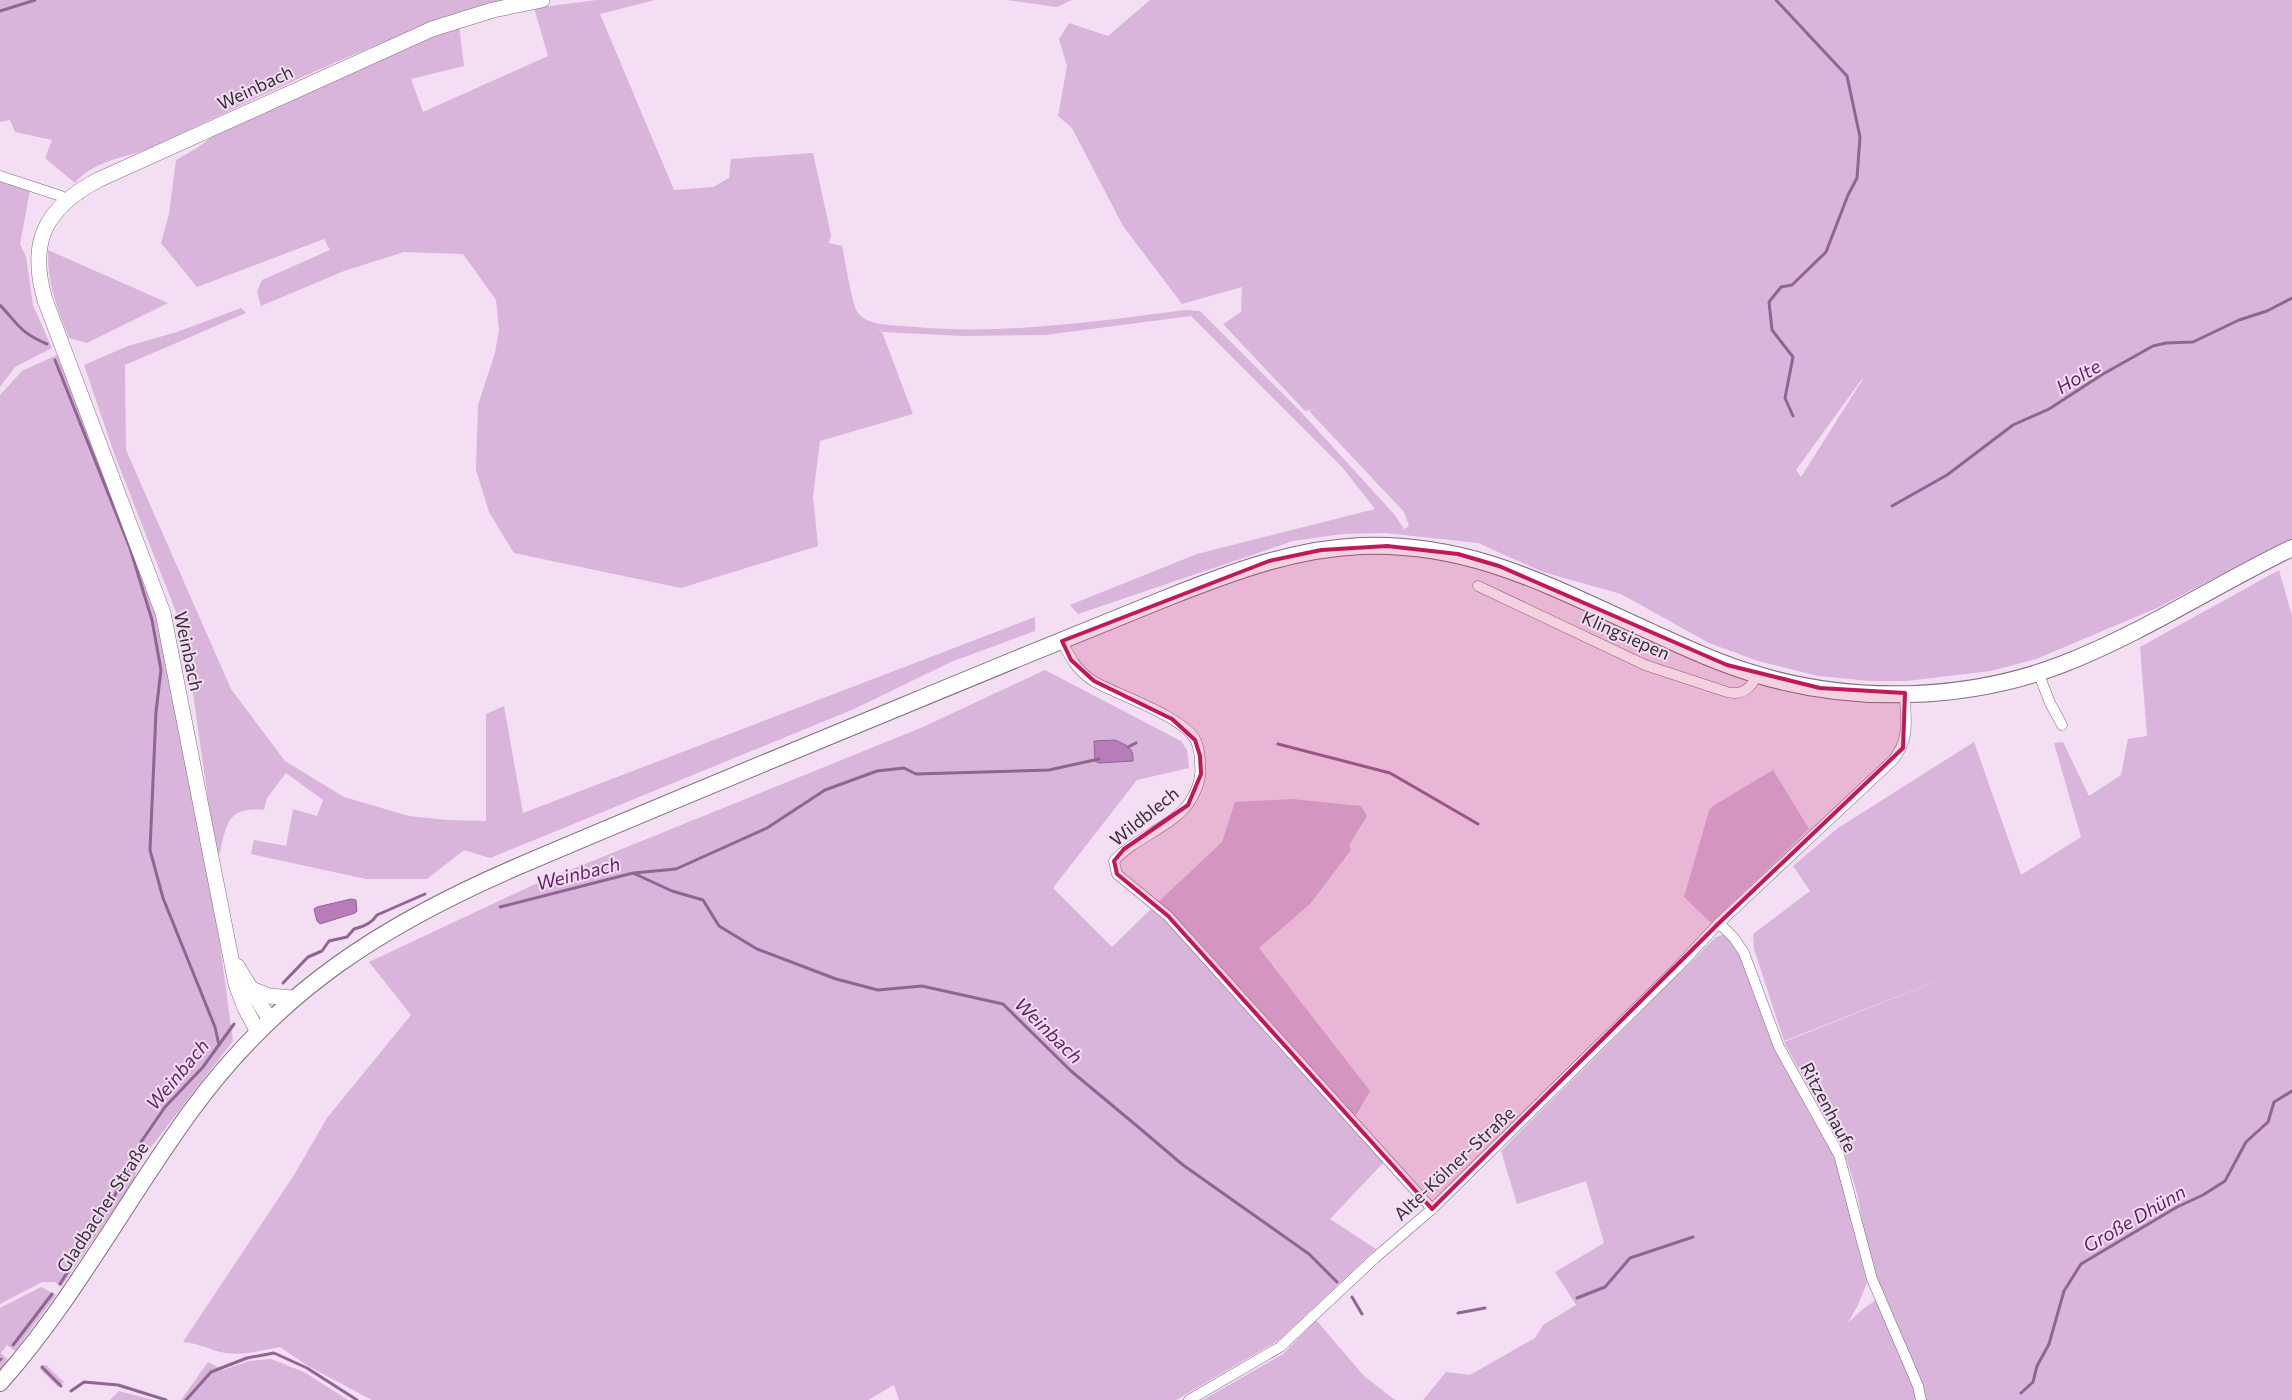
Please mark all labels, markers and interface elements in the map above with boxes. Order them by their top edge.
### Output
street label: Weinbach [214,60,296,114]
water label: Holte [2051,354,2105,398]
street label: Klingsiepen [1579,606,1673,664]
street label: Weinbach [170,609,208,693]
street label: Wildblech [1105,782,1183,850]
water label: Weinbach [534,851,622,895]
water label: Weinbach [1010,992,1088,1068]
water label: Weinbach [141,1034,213,1114]
street label: Ritzenhaufe [1796,1058,1862,1156]
street label: Alte-Kölner-Straße [1389,1101,1519,1225]
street label: Gladbacher Straße [51,1137,153,1277]
water label: Große Dhünn [2079,1179,2189,1257]

